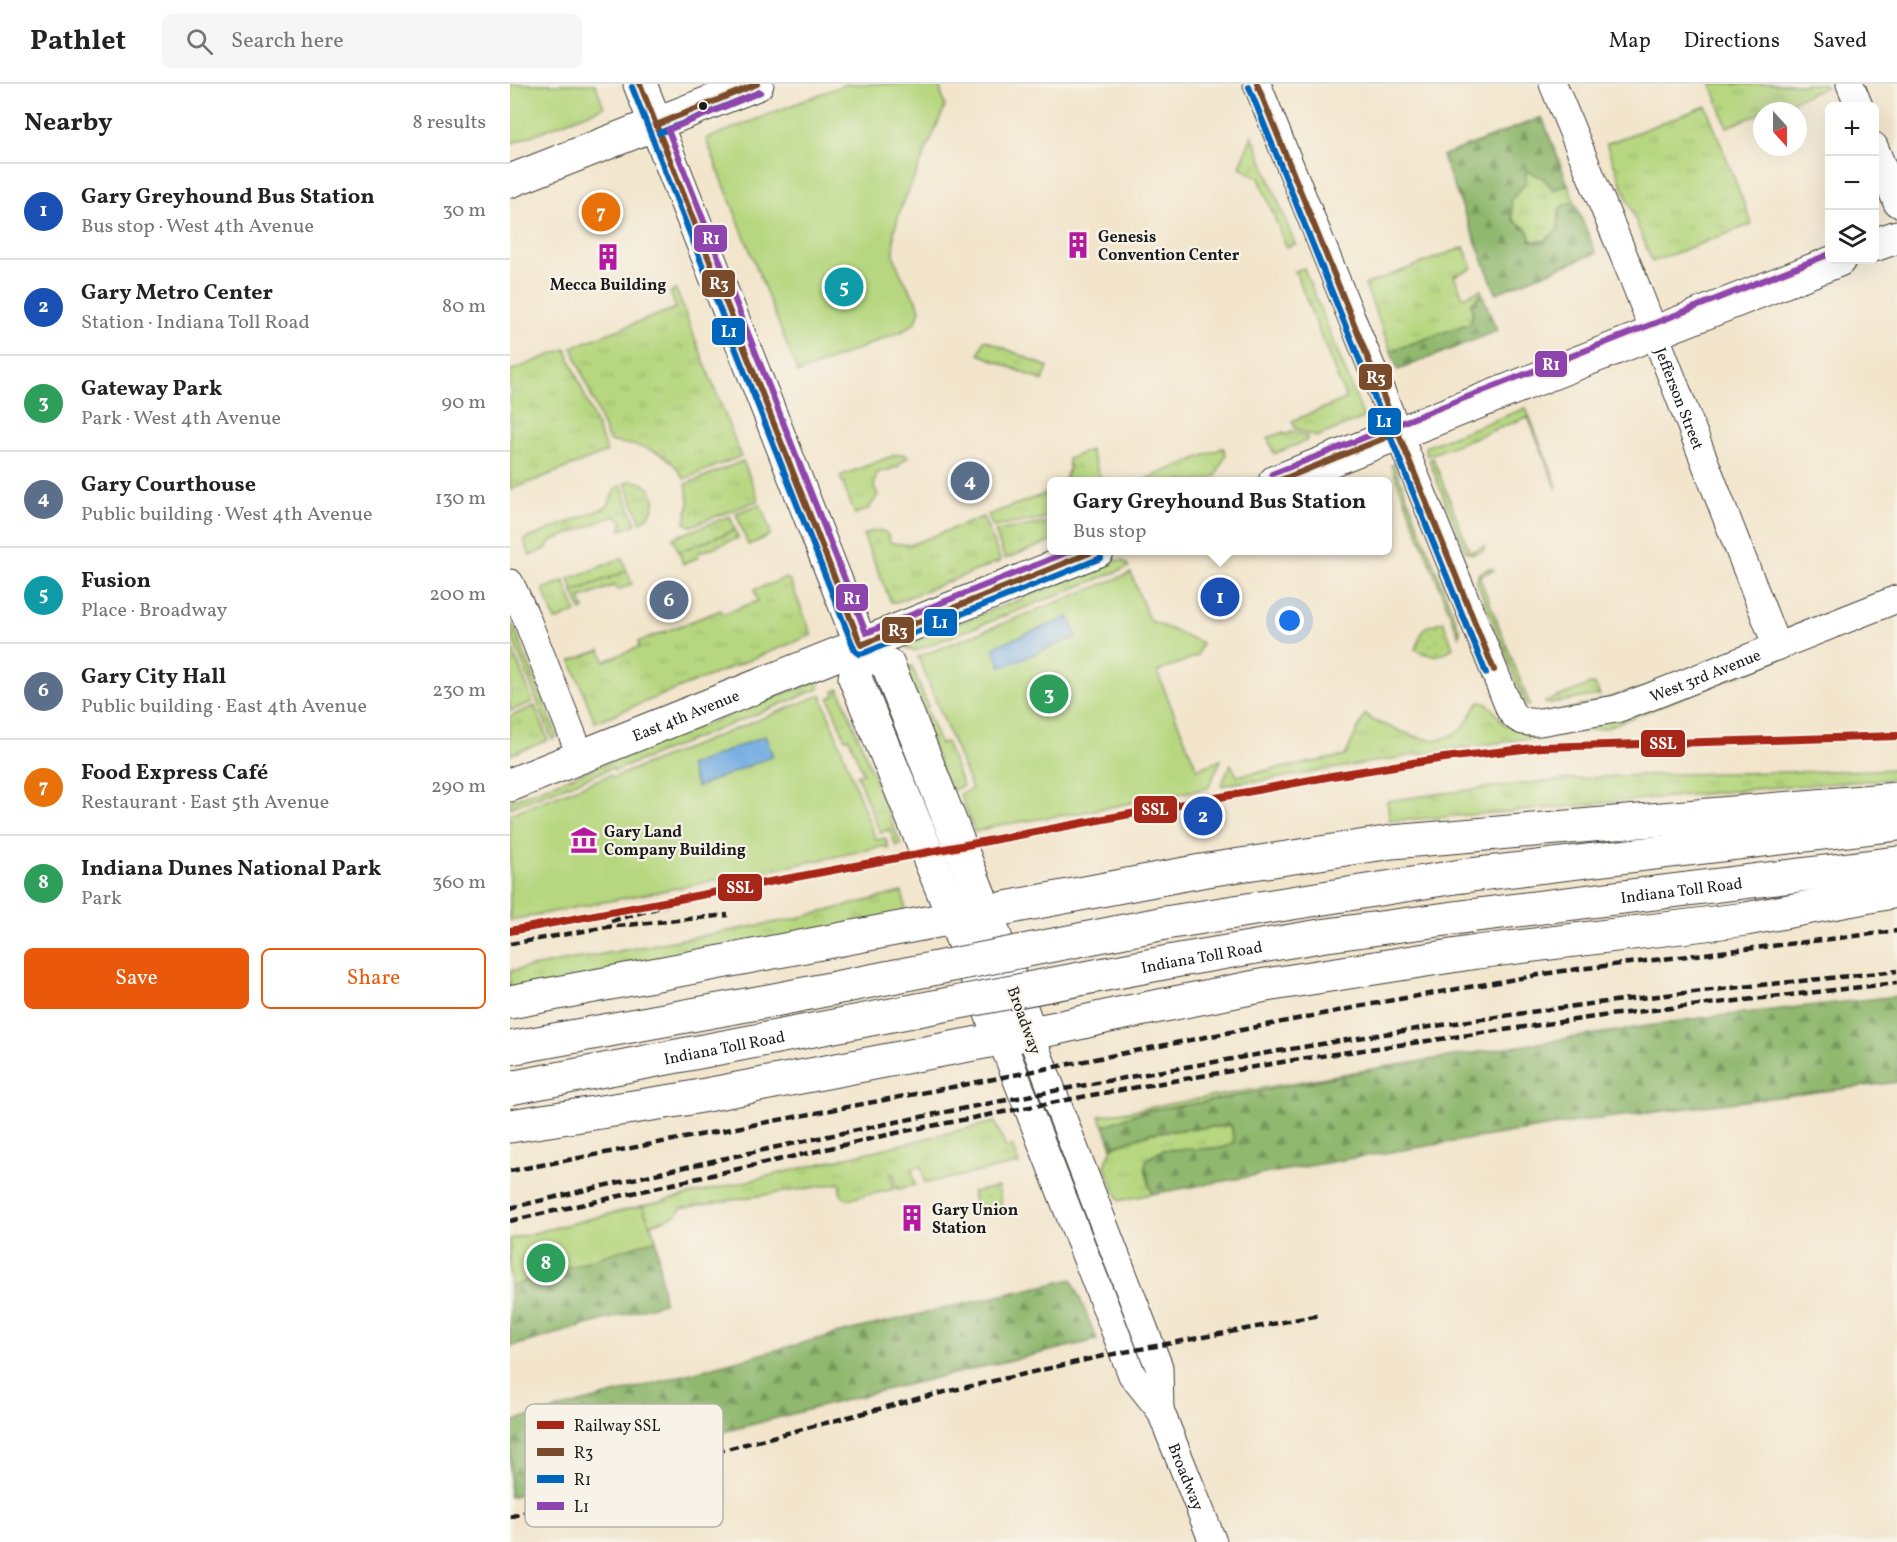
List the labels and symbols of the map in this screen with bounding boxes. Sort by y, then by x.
unlabelled marker [697,100,709,112]
north arrow [1753,102,1807,156]
pin: 7 [582,190,620,234]
line badge: R1 [693,224,728,253]
place label: Genesis Convention Center [1098,227,1240,267]
text: R1 [702,229,720,251]
building icon: Genesis Convention Center [1063,230,1093,260]
building icon: Mecca Building [593,242,623,272]
pin: 5 [824,264,864,310]
line badge: R3 [701,269,736,298]
text: R3 [709,274,729,296]
place label: Mecca Building [550,275,666,297]
line badge: L1 [711,317,746,346]
text: L1 [721,322,737,344]
street label: Jefferson Street [1648,345,1708,454]
line badge: R1 [1534,350,1568,378]
text: R1 [1542,355,1560,377]
line badge: R3 [1358,363,1393,391]
text: R3 [1366,368,1386,390]
line badge: L1 [1367,407,1402,436]
text: L1 [1376,412,1392,434]
pin: 4 [950,458,990,504]
pin: 1 [1200,574,1240,620]
pin: 6 [650,578,688,622]
line badge: R1 [835,583,869,612]
text: R1 [843,589,861,611]
your location [1275,606,1304,635]
line badge: L1 [923,608,958,637]
text: L1 [932,613,948,635]
line badge: R3 [881,616,915,644]
text: R3 [888,621,908,643]
street label: West 3rd Avenue [1647,645,1764,709]
pin: 3 [1030,672,1068,716]
street label: East 4th Avenue [629,685,743,748]
line badge: SSL [1640,729,1686,758]
text: SSL [1649,734,1677,756]
pin: 2 [1184,794,1222,838]
line badge: SSL [1133,795,1178,824]
text: SSL [1141,800,1169,822]
place label: Gary Land Company Building [604,822,746,862]
museum icon: Gary Land Company Building [569,825,599,855]
line badge: SSL [717,873,763,902]
street label: Indiana Toll Road [1619,873,1744,910]
text: SSL [726,878,754,900]
street label: Indiana Toll Road [1139,937,1264,980]
street label: Broadway [1001,984,1046,1058]
street label: Indiana Toll Road [662,1027,787,1071]
place label: Gary Union Station [932,1200,1019,1240]
building icon: Gary Union Station [897,1203,927,1233]
pin: 8 [526,1240,566,1286]
legend [525,1404,723,1527]
text: Railway SSL [574,1416,660,1438]
street label: Broadway [1161,1440,1208,1514]
text: R3 [574,1443,593,1465]
text: R1 [574,1470,591,1492]
text: L1 [574,1497,589,1519]

